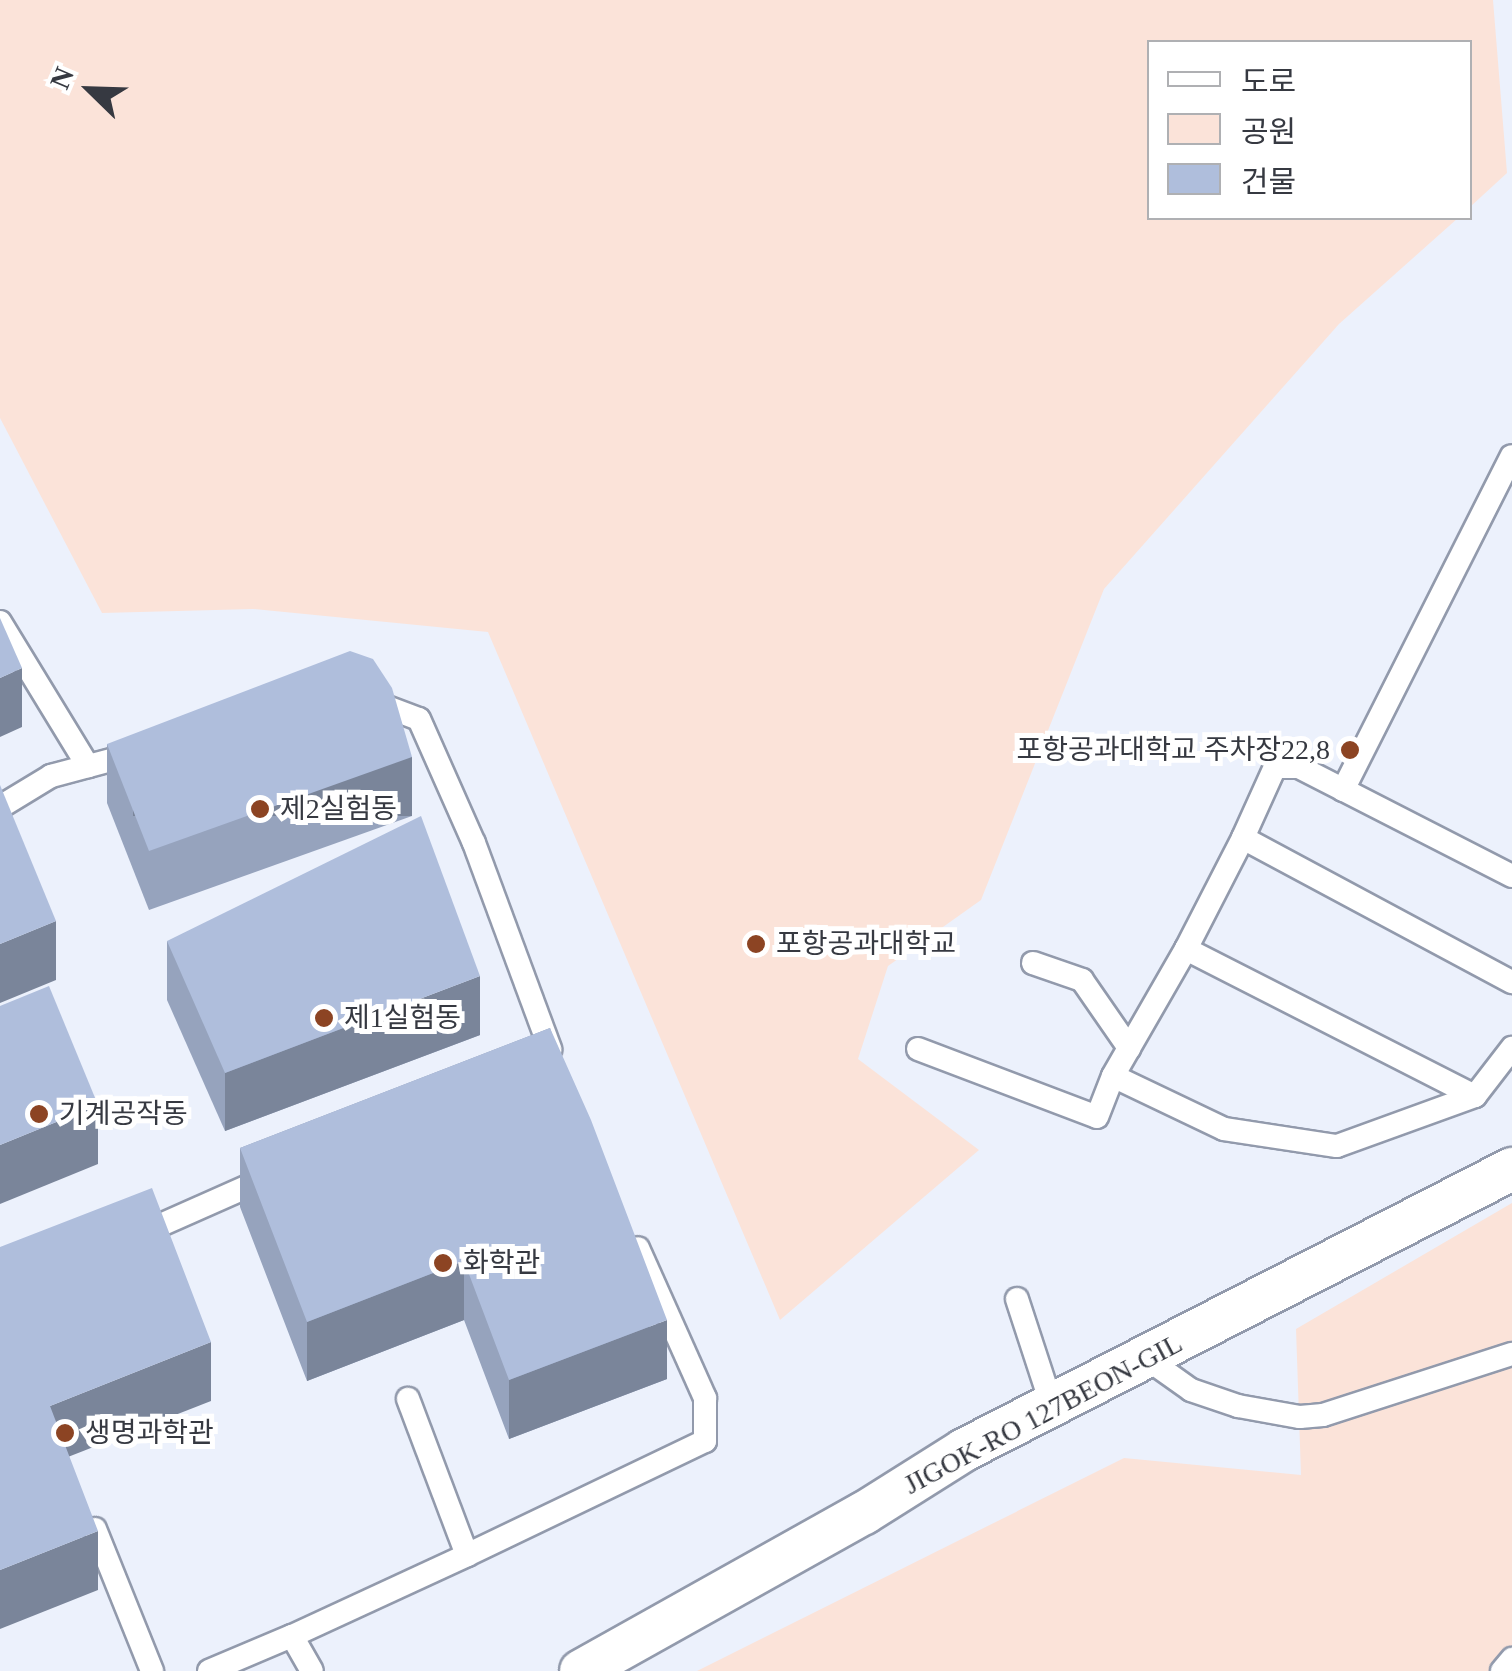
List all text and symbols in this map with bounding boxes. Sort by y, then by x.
north arrow [40,40,140,140]
legend [1147,40,1472,220]
text: N [44,63,80,93]
text: 도로 [1241,65,1296,98]
text: 공원 [1241,115,1296,148]
text: 건물 [1241,165,1296,198]
place label: 포항공과대학교 주차장22,8 [1016,733,1330,767]
marker: 포항공과대학교 주차장22,8 [1339,739,1361,761]
place label: 제2실험동 [280,792,397,826]
marker: 제2실험동 [249,798,271,820]
place label: 포항공과대학교 [776,927,956,961]
marker: 포항공과대학교 [745,933,767,955]
place label: 제1실험동 [344,1001,461,1035]
marker: 제1실험동 [313,1007,335,1029]
place label: 기계공작동 [59,1097,188,1131]
marker: 기계공작동 [28,1103,50,1125]
place label: 화학관 [463,1246,540,1280]
marker: 화학관 [432,1252,454,1274]
street label: JIGOK-RO 127BEON-GIL [898,1326,1188,1502]
place label: 생명과학관 [85,1416,214,1450]
marker: 생명과학관 [54,1422,76,1444]

